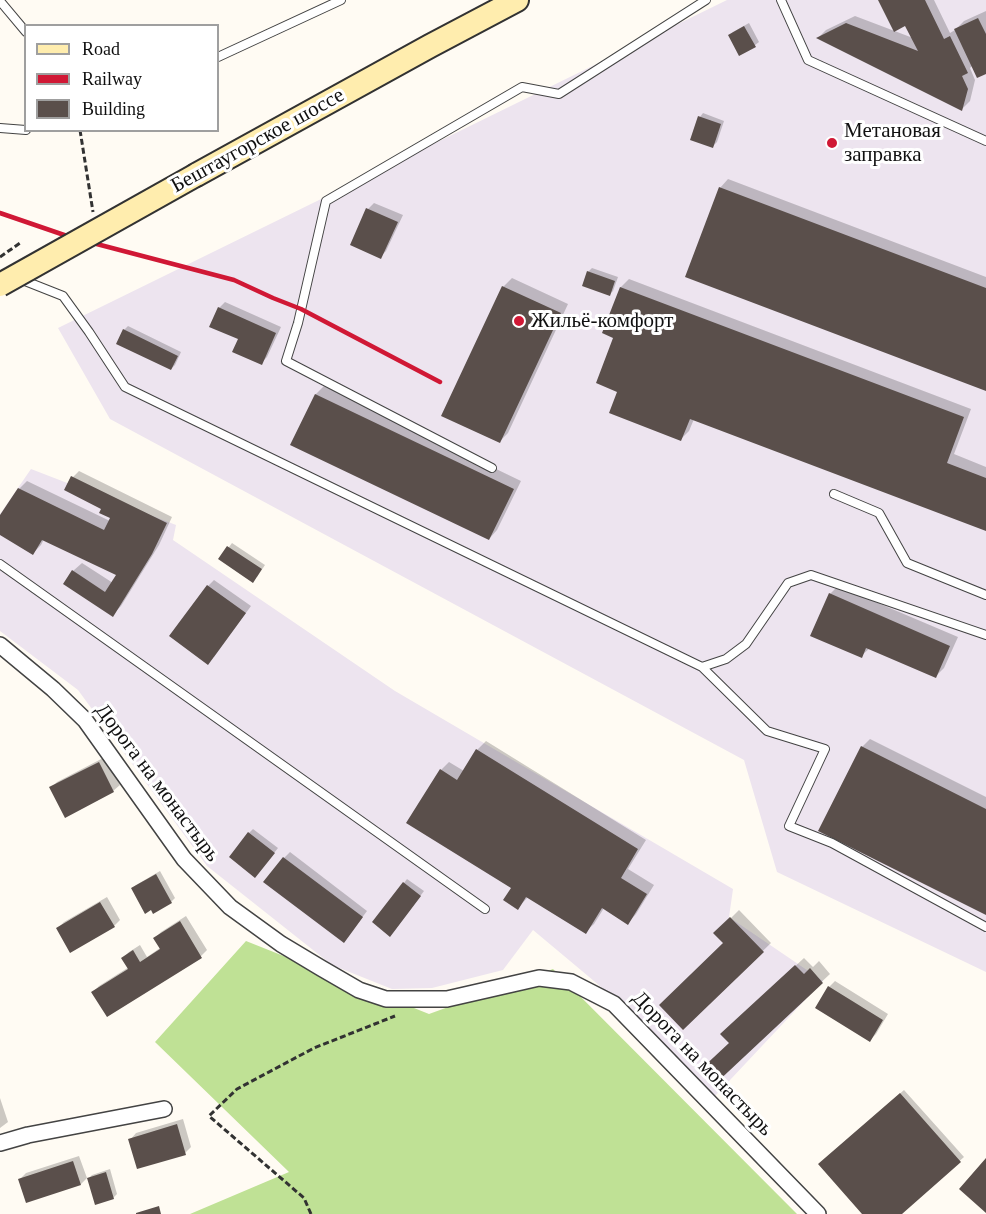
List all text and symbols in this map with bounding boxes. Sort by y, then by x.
legend [24,24,219,132]
text: Road [82,39,120,59]
text: Railway [82,69,142,89]
street label: Бештаугорское шоссе [167,83,349,199]
text: Building [82,99,145,119]
place label: Метановая заправка [844,118,941,168]
marker: Метановая заправка [825,136,839,150]
place label: Жильё-комфорт [531,308,673,334]
marker: Жильё-комфорт [512,314,526,328]
street label: Дорога на монастырь [89,699,225,867]
street label: Дорога на монастырь [626,986,778,1142]

